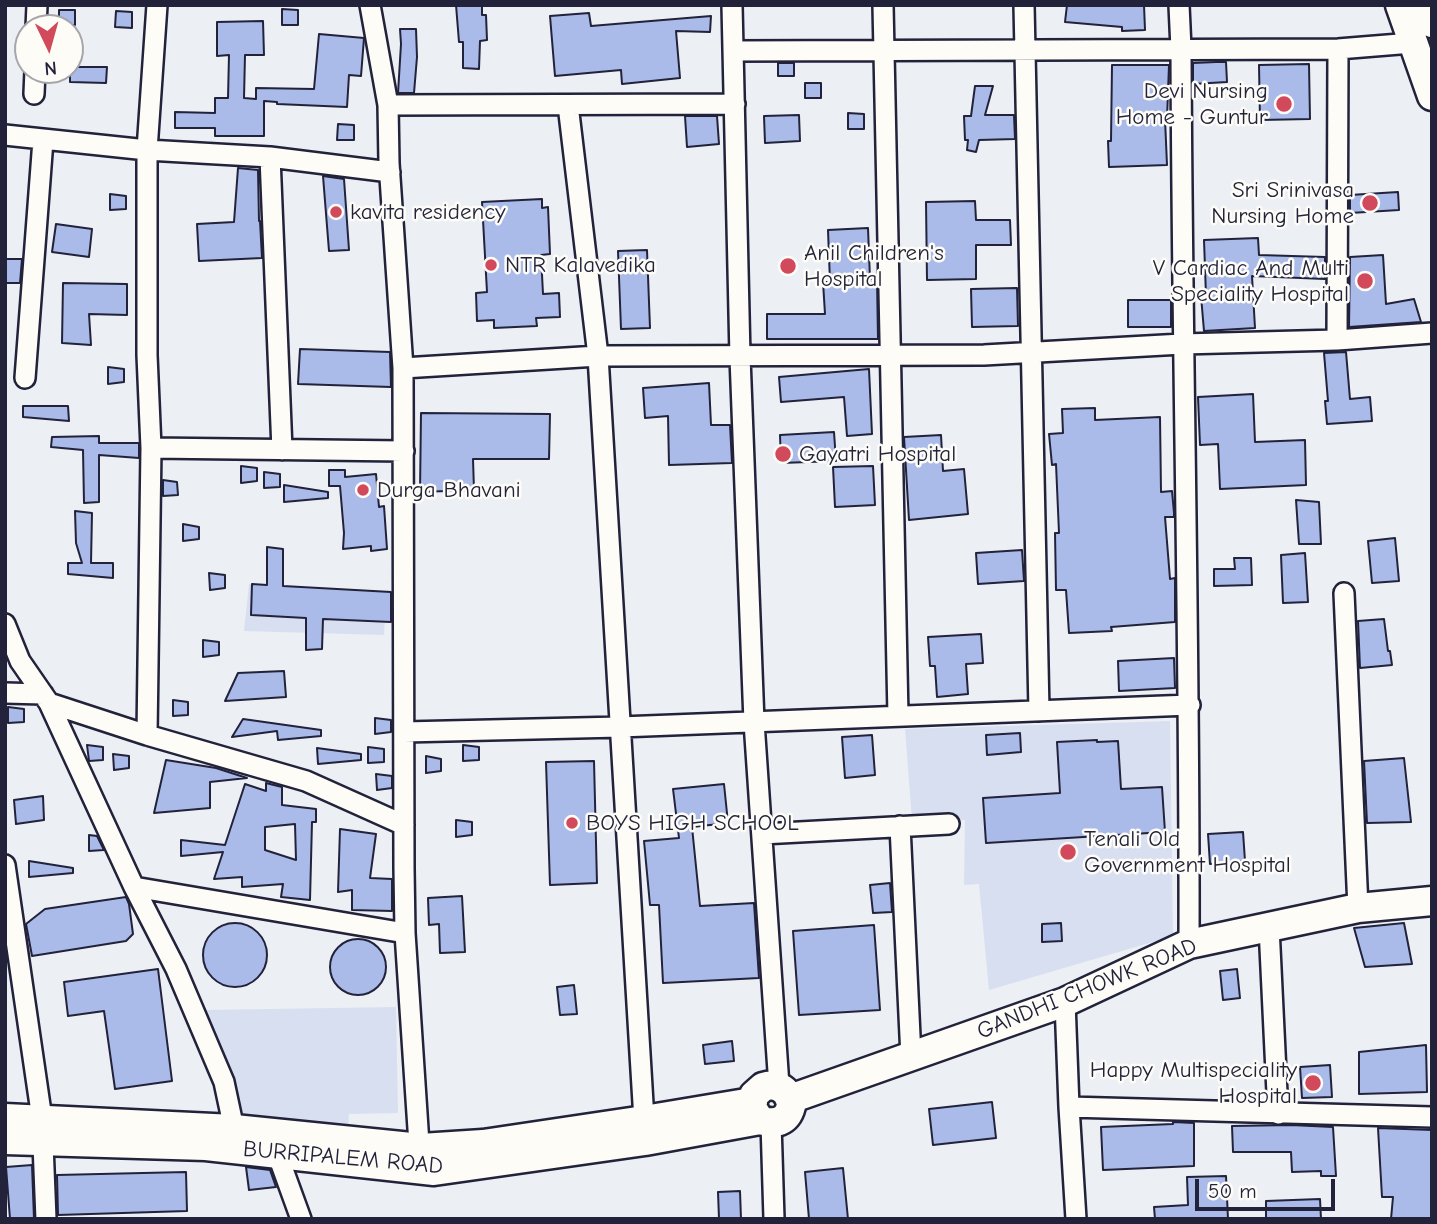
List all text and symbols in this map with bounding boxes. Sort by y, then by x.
north arrow [14,14,84,84]
text: N [44,56,58,79]
place label: Devi Nursing Home - Guntur [1116,77,1268,131]
marker: Devi Nursing Home - Guntur [1274,94,1294,114]
place label: Sri Srinivasa Nursing Home [1211,176,1354,230]
marker: Sri Srinivasa Nursing Home [1360,193,1380,213]
place label: kavita residency [350,198,506,226]
marker: kavita residency [328,204,344,220]
place label: Anil Children's Hospital [804,239,944,293]
place label: NTR Kalavedika [505,251,656,279]
place label: V Cardiac And Multi Speciality Hospital [1153,254,1349,308]
marker: Anil Children's Hospital [778,256,798,276]
marker: NTR Kalavedika [483,257,499,273]
marker: V Cardiac And Multi Speciality Hospital [1355,271,1375,291]
place label: Gayatri Hospital [799,440,956,468]
marker: Gayatri Hospital [773,444,793,464]
place label: Durga Bhavani [377,476,521,504]
marker: Durga Bhavani [355,482,371,498]
place label: BOYS HIGH SCHOOL [586,809,799,837]
marker: BOYS HIGH SCHOOL [564,815,580,831]
place label: Tenali Old Government Hospital [1084,825,1291,879]
marker: Tenali Old Government Hospital [1058,842,1078,862]
street label: GANDHI CHOWK ROAD [973,932,1201,1046]
place label: Happy Multispeciality Hospital [1090,1056,1297,1110]
marker: Happy Multispeciality Hospital [1303,1073,1323,1093]
street label: BURRIPALEM ROAD [242,1136,444,1180]
scale bar [1199,1164,1339,1208]
text: 50 m [1208,1179,1257,1203]

